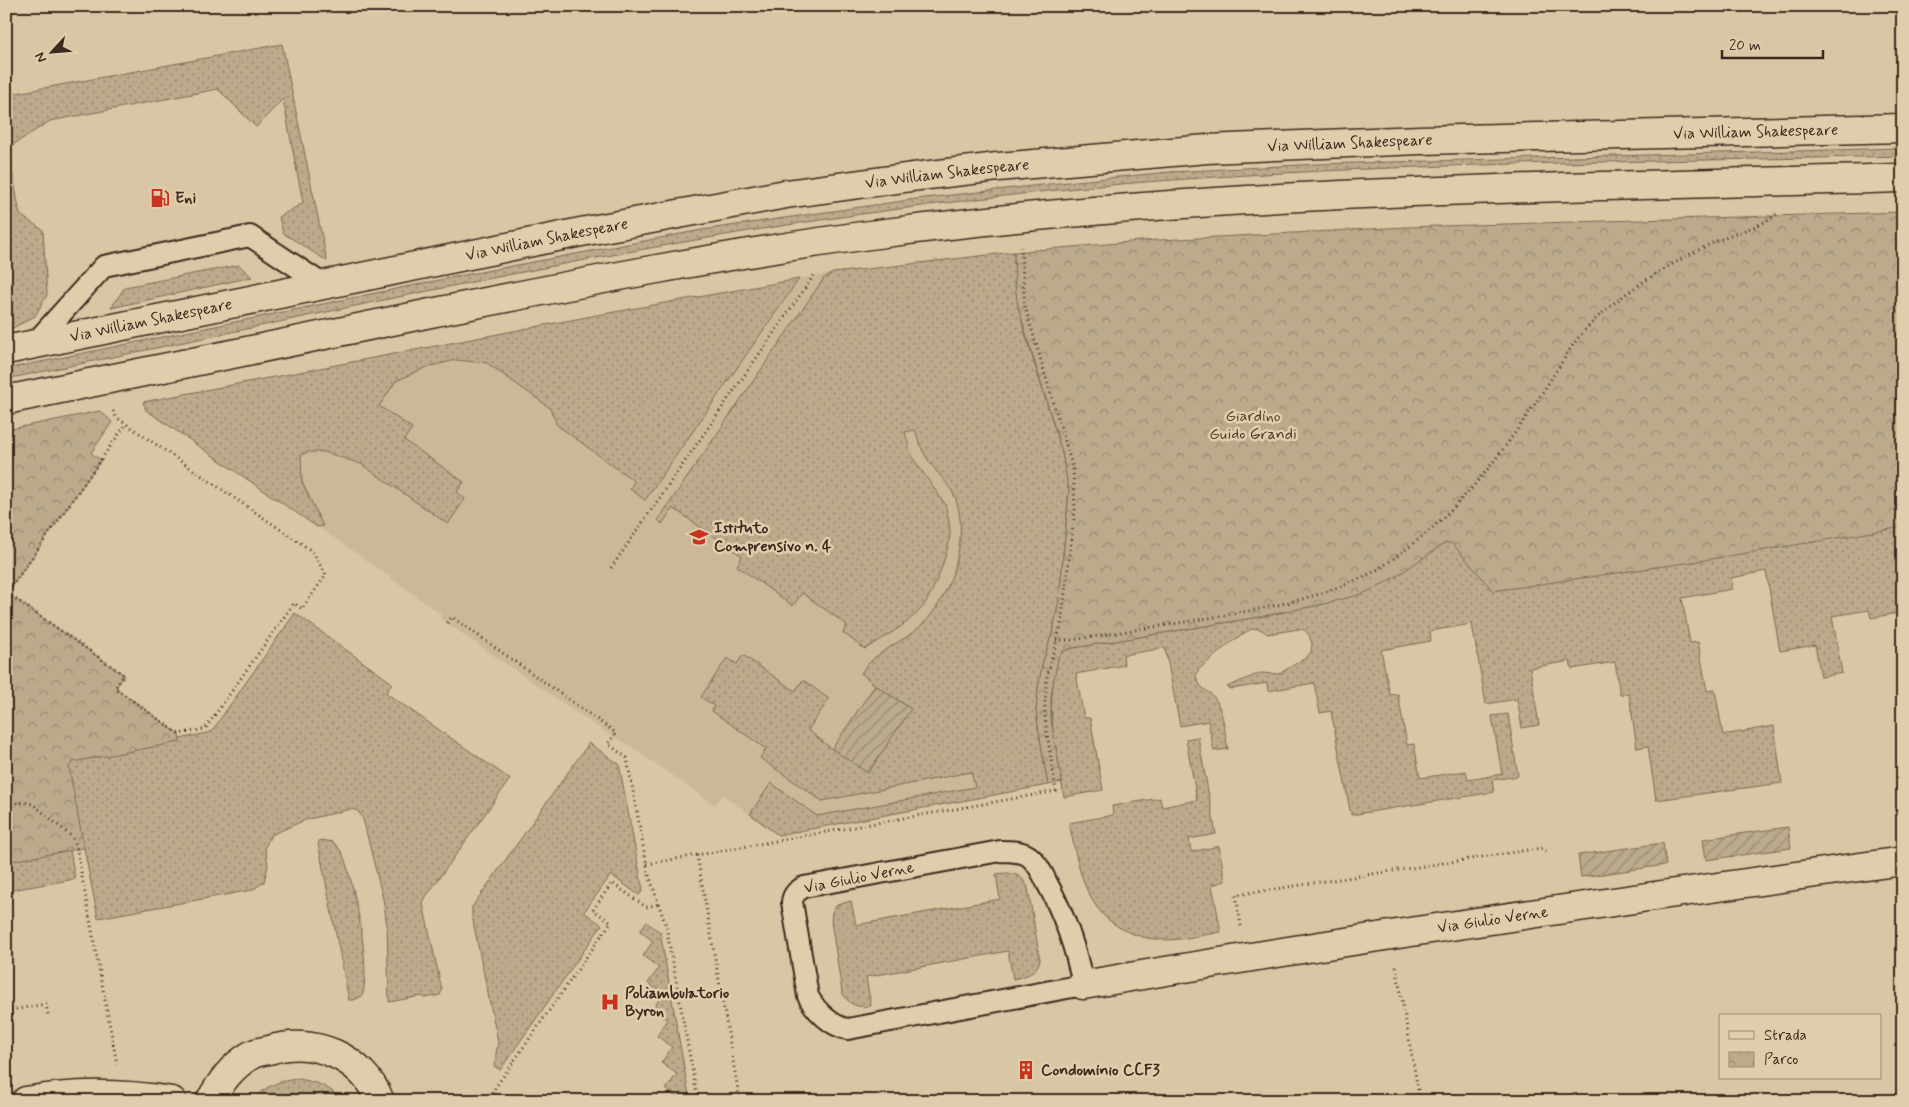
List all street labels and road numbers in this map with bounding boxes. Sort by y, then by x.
street label: Via William Shakespeare [1673,119,1839,144]
street label: Via William Shakespeare [1267,129,1433,157]
street label: Via William Shakespeare [864,154,1030,194]
street label: Via William Shakespeare [464,213,630,266]
street label: Via William Shakespeare [68,293,234,347]
street label: Via Giulio Verne [802,857,916,899]
street label: Via Giulio Verne [1436,901,1550,938]

